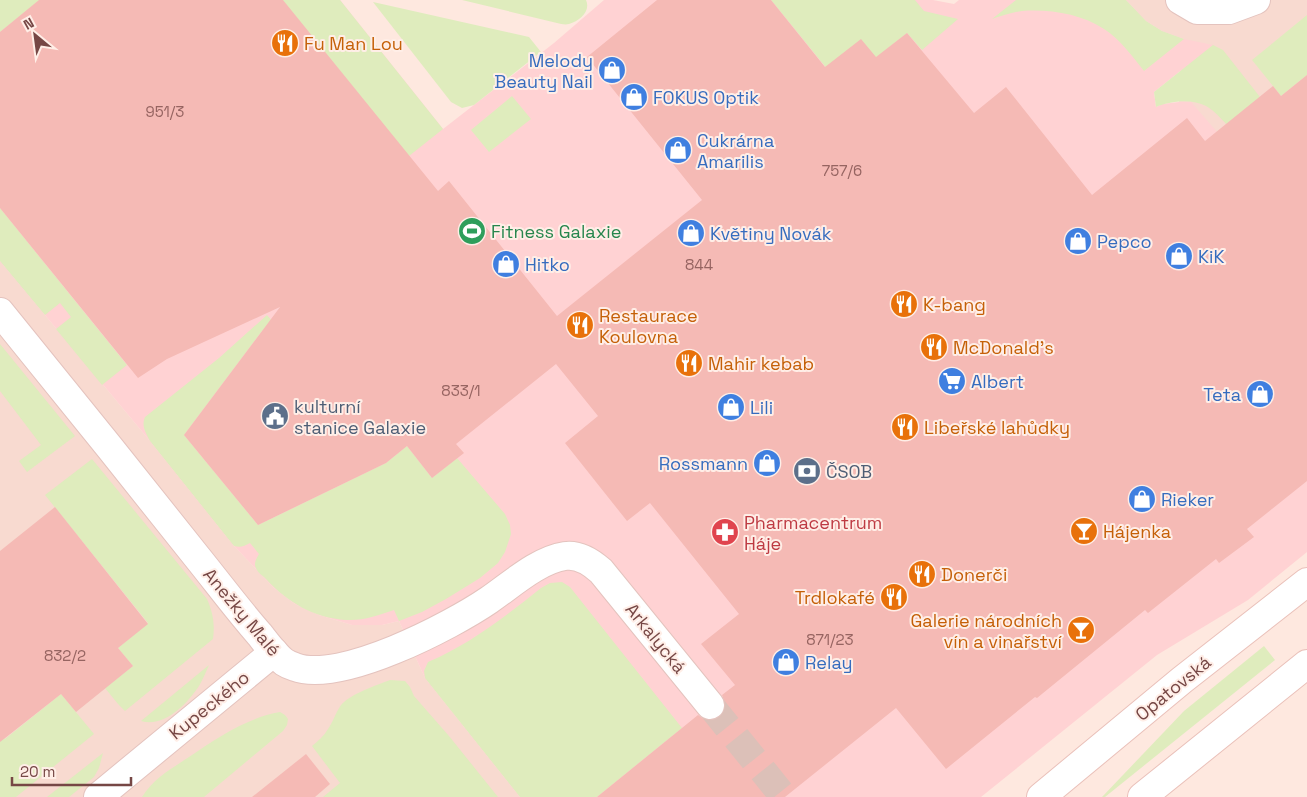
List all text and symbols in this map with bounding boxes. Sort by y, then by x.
north arrow [10,10,60,60]
text: N [20,13,37,34]
restaurant icon: Fu Man Lou [270,28,300,58]
place label: Fu Man Lou [304,32,403,55]
place label: Melody Beauty Nail [494,49,593,93]
shop icon: Melody Beauty Nail [597,55,627,85]
shop icon: FOKUS Optik [619,82,649,112]
place label: FOKUS Optik [653,86,759,109]
house number: 951/3 [146,102,184,121]
place label: Cukrárna Amarilis [697,129,774,173]
shop icon: Cukrárna Amarilis [663,135,693,165]
house number: 757/6 [822,161,862,180]
sports icon: Fitness Galaxie [457,216,487,246]
shop icon: Květiny Novák [676,218,706,248]
place label: Fitness Galaxie [491,220,621,243]
place label: Květiny Novák [710,222,832,245]
shop icon: Pepco [1063,226,1093,256]
place label: Pepco [1097,230,1152,253]
shop icon: KiK [1164,241,1194,271]
place label: KiK [1198,245,1224,268]
shop icon: Hitko [491,249,521,279]
place label: Hitko [525,253,570,276]
house number: 844 [685,255,713,274]
restaurant icon: K-bang [889,289,919,319]
place label: K-bang [923,293,986,316]
place label: Restaurace Koulovna [599,304,698,348]
restaurant icon: Restaurace Koulovna [565,310,595,340]
restaurant icon: McDonald's [919,332,949,362]
place label: McDonald's [953,336,1054,359]
restaurant icon: Mahir kebab [674,348,704,378]
place label: Mahir kebab [708,352,814,375]
supermarket icon: Albert [937,366,967,396]
place label: Albert [971,370,1024,393]
shop icon: Teta [1245,379,1275,409]
house number: 833/1 [441,381,481,400]
place label: Teta [1203,383,1241,406]
shop icon: Lili [716,392,746,422]
place label: kulturní stanice Galaxie [294,395,426,439]
place label: Lili [750,396,773,419]
public building icon: kulturní stanice Galaxie [260,401,290,431]
restaurant icon: Libeřské lahůdky [890,412,920,442]
place label: Libeřské lahůdky [924,416,1070,439]
shop icon: Rossmann [752,448,782,478]
place label: Rossmann [659,452,748,475]
bank icon: ČSOB [792,456,822,486]
place label: ČSOB [826,460,872,483]
shop icon: Rieker [1127,484,1157,514]
place label: Rieker [1161,488,1214,511]
place label: Pharmacentrum Háje [744,511,882,555]
bar icon: Hájenka [1069,516,1099,546]
pharmacy icon: Pharmacentrum Háje [710,517,740,547]
place label: Hájenka [1103,520,1171,543]
restaurant icon: Donerči [907,559,937,589]
street label: Anežky Malé [198,563,286,661]
place label: Donerči [941,563,1007,586]
restaurant icon: Trdlokafé [879,582,909,612]
place label: Trdlokafé [795,586,875,609]
street label: Arkalycká [621,598,691,678]
place label: Galerie národních vín a vinařství [910,609,1063,653]
bar icon: Galerie národních vín a vinařství [1066,615,1096,645]
house number: 871/23 [806,630,854,649]
house number: 832/2 [44,646,86,665]
shop icon: Relay [771,647,801,677]
street label: Opatovská [1130,650,1216,726]
place label: Relay [805,651,853,674]
street label: Kupeckého [164,666,254,744]
scale bar [12,754,131,786]
text: 20 m [20,762,55,781]

